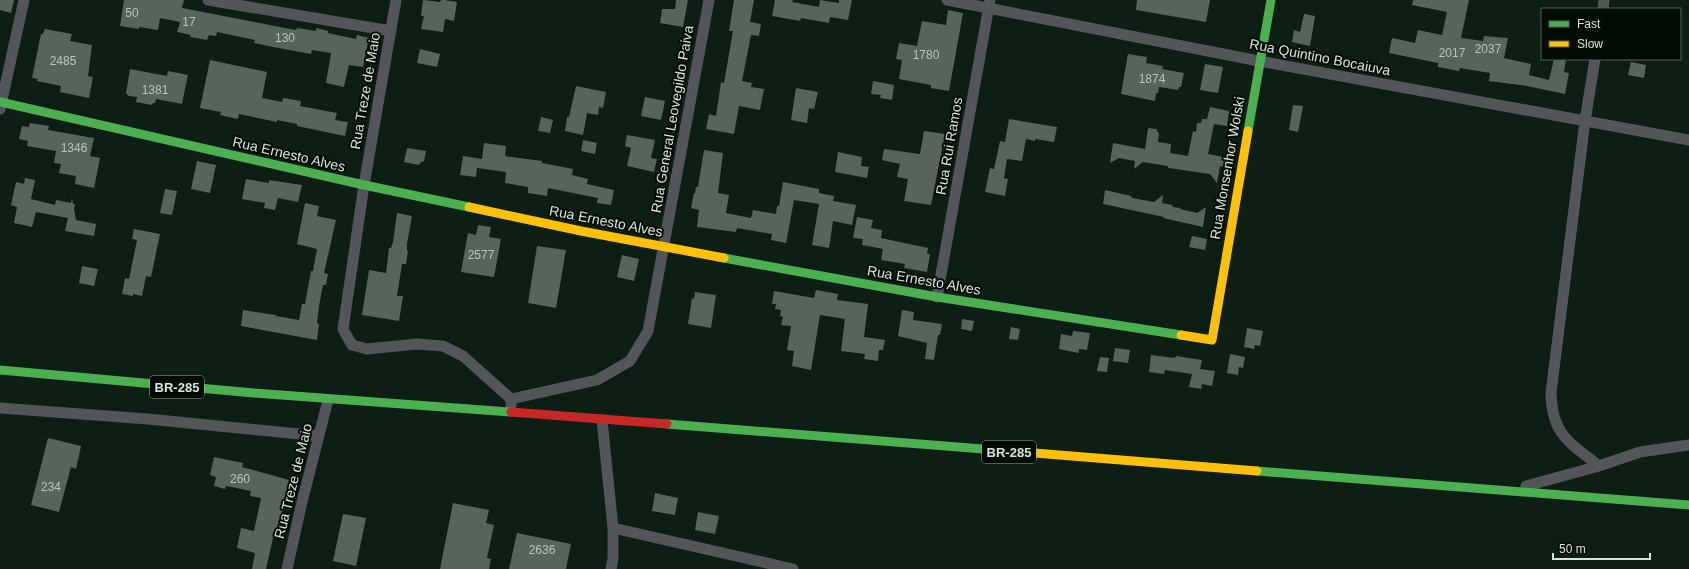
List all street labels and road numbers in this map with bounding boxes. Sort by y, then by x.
street label: Rua General Leovegildo Paiva [648,24,696,214]
street label: Rua Treze de Maio [347,31,383,151]
street label: Rua Quintino Bocaiuva [1248,35,1392,79]
street label: Rua Monsenhor Wolski [1207,95,1247,241]
street label: Rua Rui Ramos [933,96,965,196]
street label: Rua Ernesto Alves [231,133,347,175]
street label: Rua Ernesto Alves [548,202,664,240]
street label: Rua Ernesto Alves [866,262,982,298]
road number: BR-285 [150,376,204,398]
street label: Rua Treze de Maio [271,421,315,540]
road number: BR-285 [982,441,1036,463]

